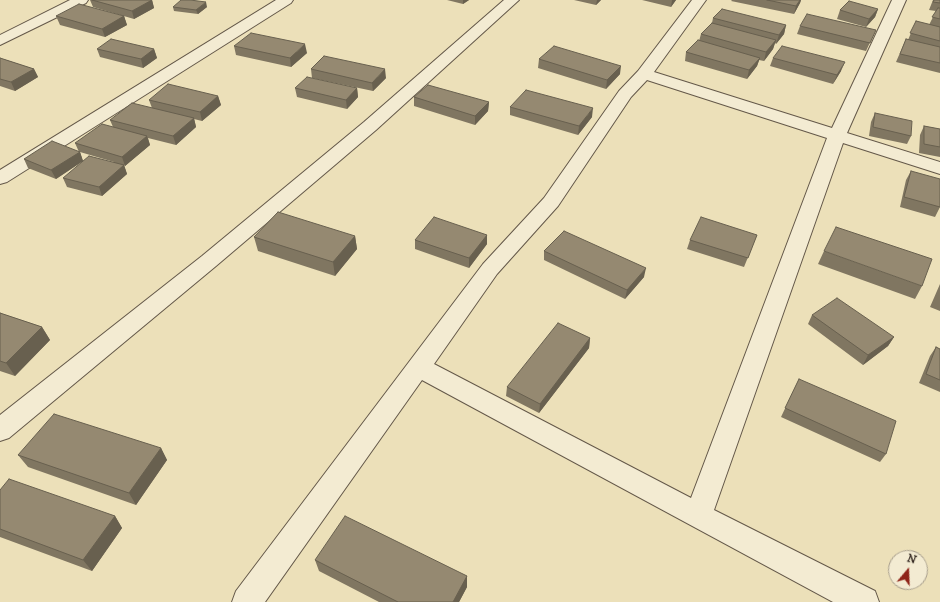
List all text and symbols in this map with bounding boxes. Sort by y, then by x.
north arrow [888,550,928,590]
text: N [905,552,918,568]

